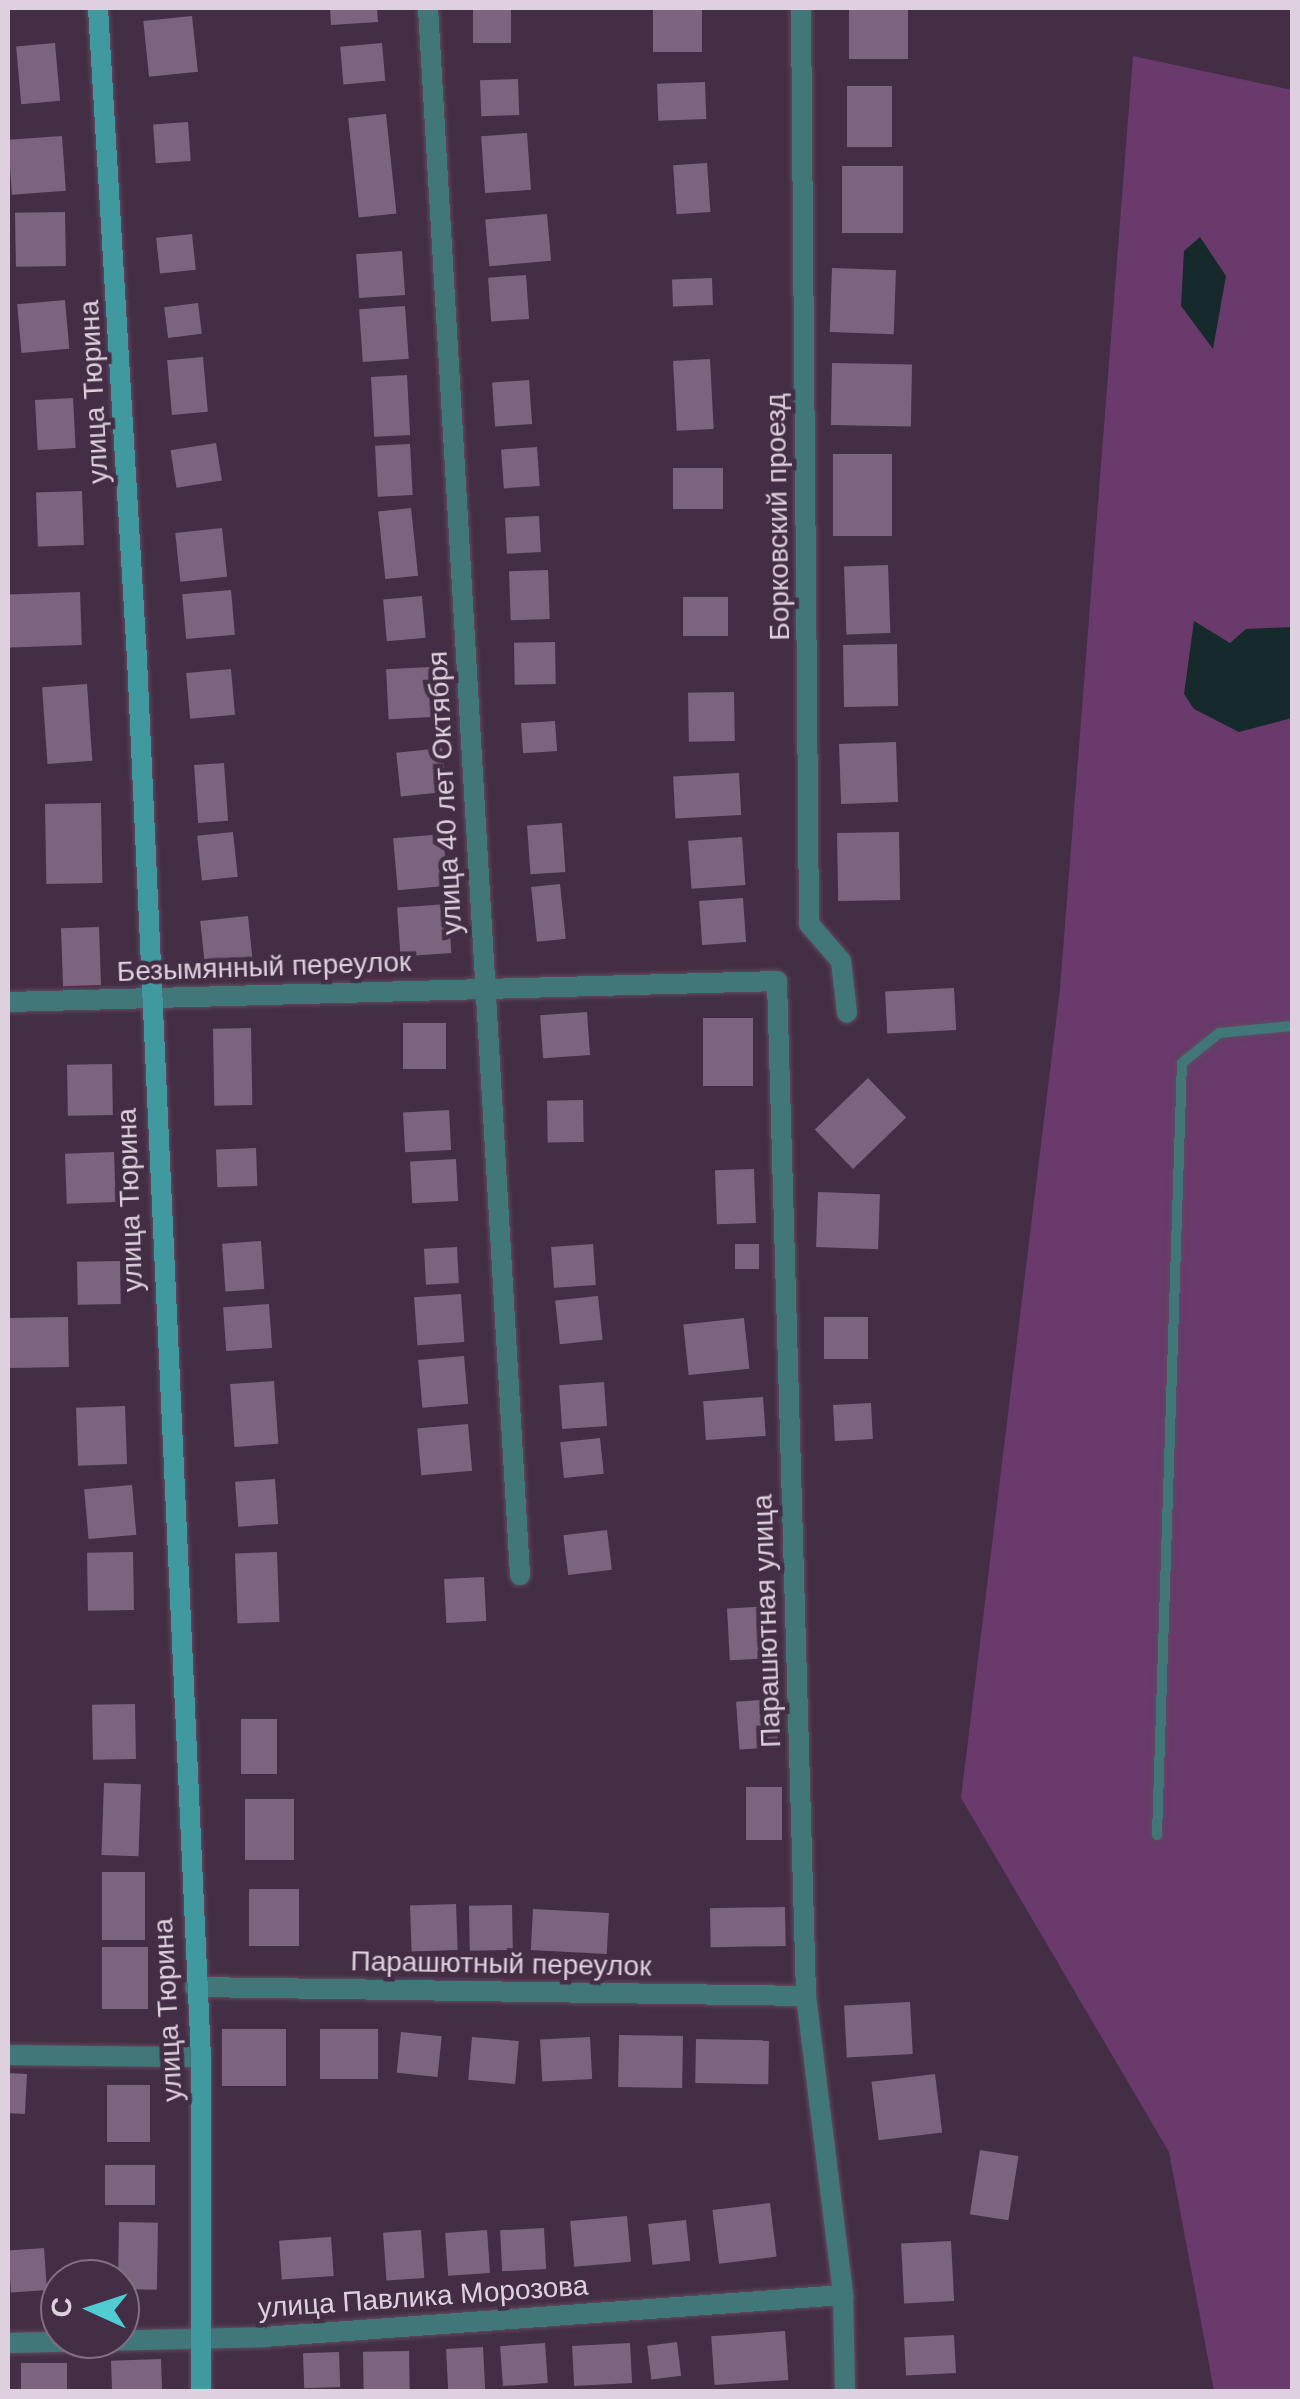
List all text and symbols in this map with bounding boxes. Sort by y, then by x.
street label: улица Тюрина [72,299,116,485]
street label: Борковский проезд [759,393,797,641]
street label: улица 40 лет Октября [421,650,469,936]
street label: Безымянный переулок [116,945,412,989]
street label: улица Тюрина [110,1108,150,1292]
street label: Парашютная улица [746,1494,788,1748]
street label: улица Тюрина [146,1917,190,2103]
street label: Парашютный переулок [350,1945,652,1983]
north arrow [40,2259,140,2359]
street label: улица Павлика Морозова [257,2269,589,2325]
text: С [46,2297,78,2318]

